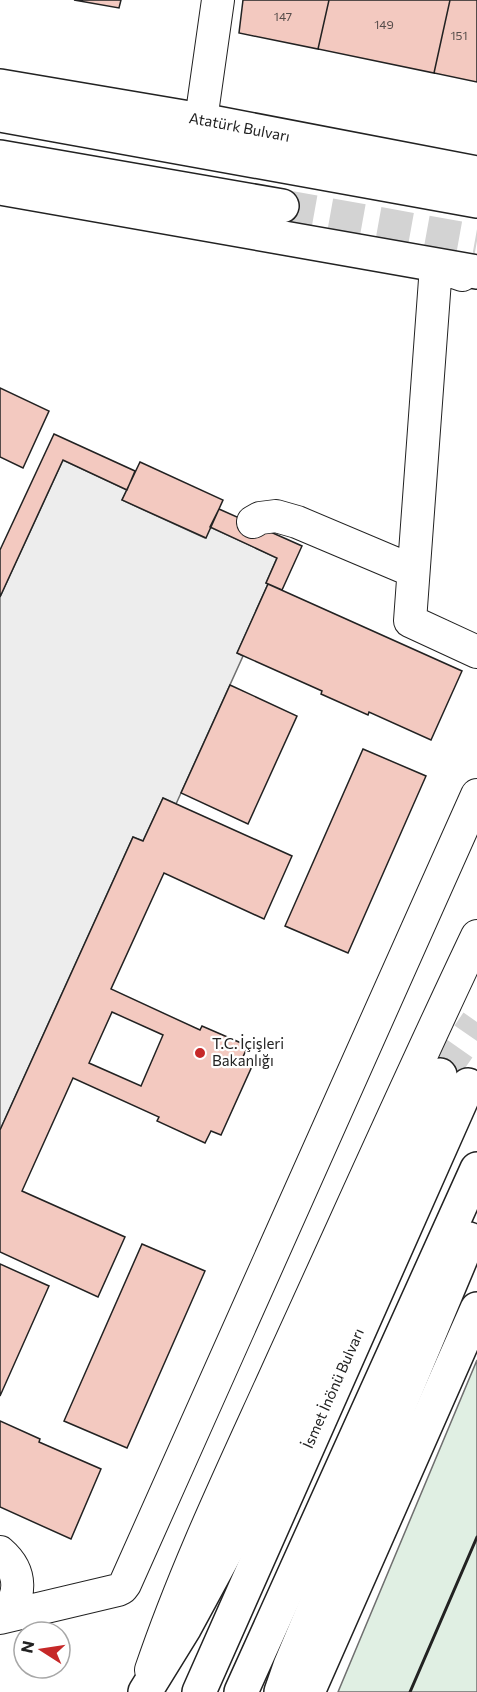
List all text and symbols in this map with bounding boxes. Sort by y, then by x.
house number: 147 [274,9,292,23]
house number: 149 [374,17,394,31]
house number: 151 [450,28,468,42]
street label: Atatürk Bulvarı [188,108,292,145]
place label: T.C. İçişleri Bakanlığı [212,1034,284,1069]
marker: T.C. İçişleri Bakanlığı [193,1046,207,1060]
street label: İsmet İnönü Bulvarı [298,1325,367,1451]
north arrow [12,1620,72,1680]
text: N [16,1639,37,1655]

